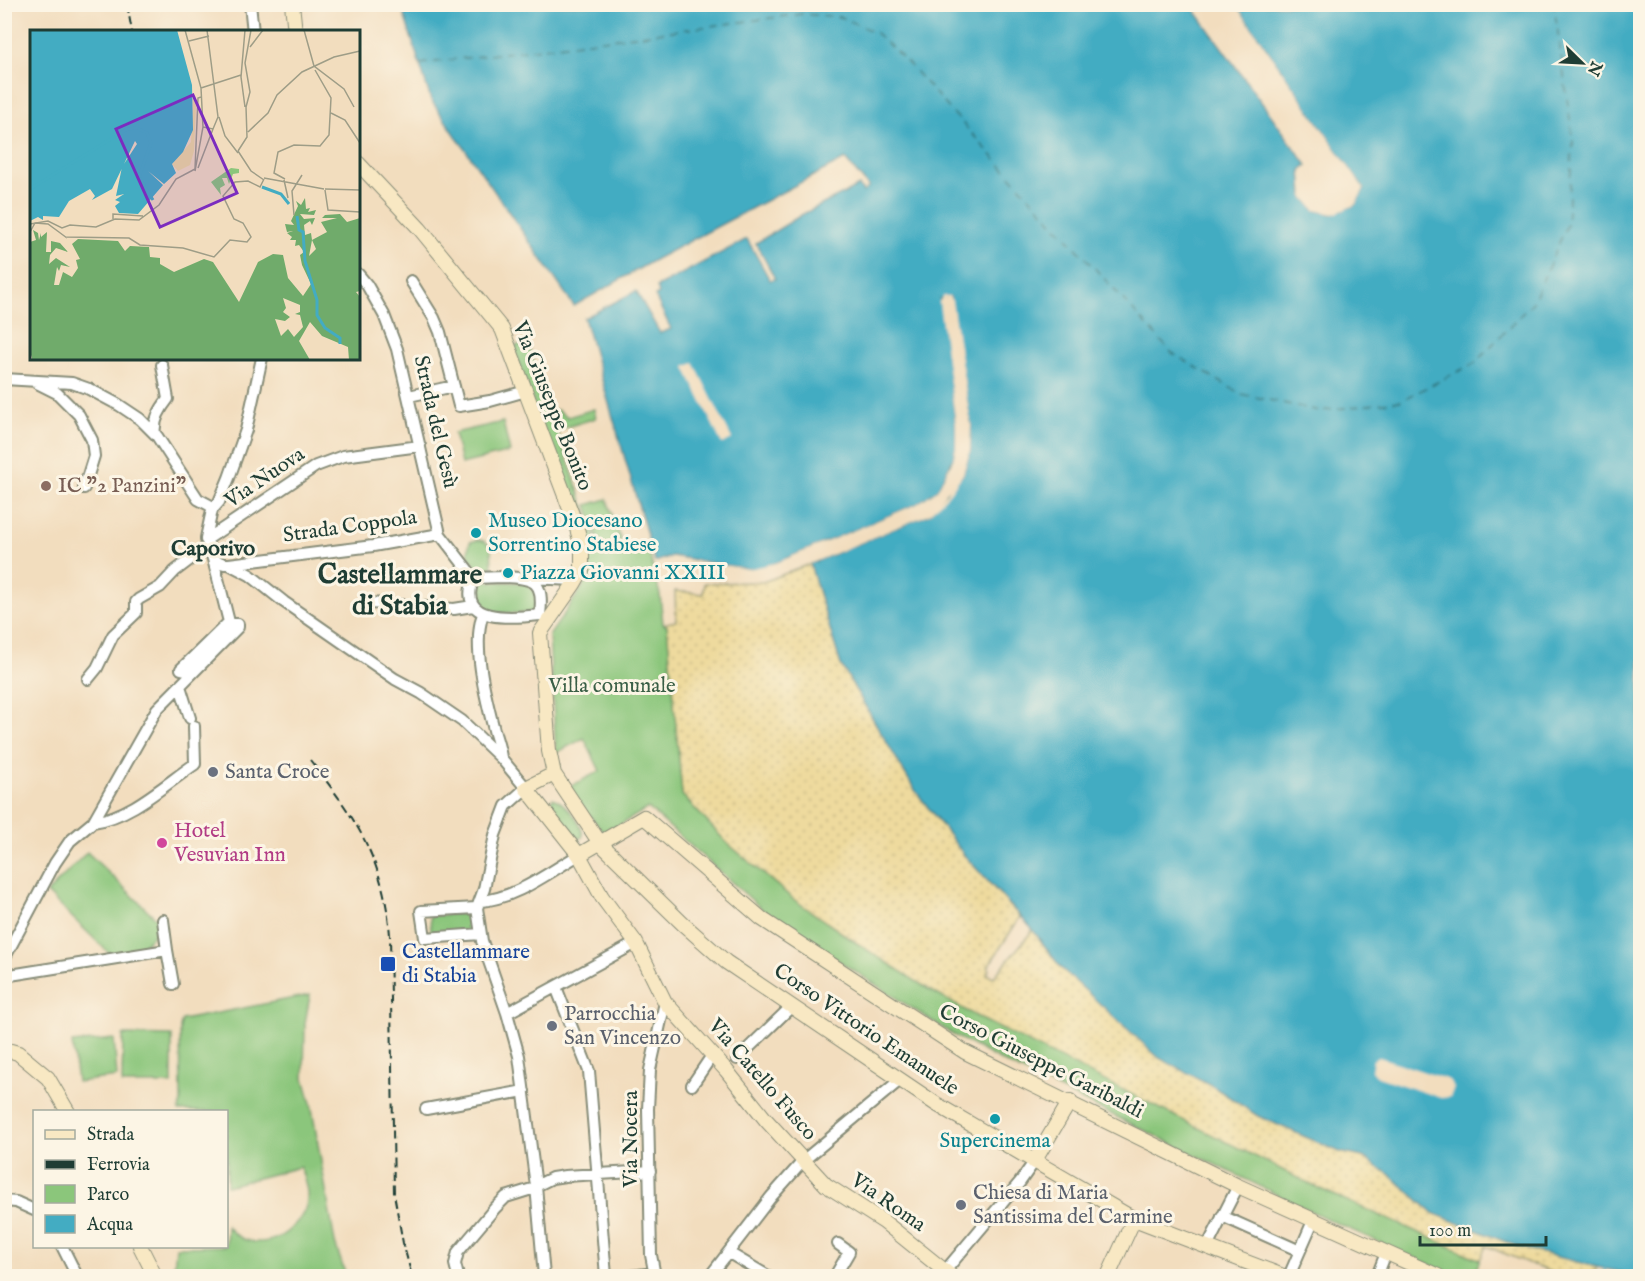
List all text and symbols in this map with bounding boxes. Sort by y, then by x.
inset map [30,30,360,360]
north arrow [1552,33,1612,93]
text: N [1582,57,1606,79]
street label: Via Giuseppe Bonito [505,316,598,495]
street label: Strada del Gesù [407,353,463,491]
street label: Via Nuova [219,441,311,515]
place label: IC "2 Panzini" [58,473,186,500]
marker: IC "2 Panzini" [39,479,53,493]
street label: Strada Coppola [281,504,420,550]
place label: Museo Diocesano Sorrentino Stabiese [488,508,657,559]
marker: Museo Diocesano Sorrentino Stabiese [469,526,483,540]
district label: Caporivo [171,535,255,563]
district label: Castellammare di Stabia [318,559,483,624]
place label: Piazza Giovanni XXIII [520,560,725,587]
marker: Piazza Giovanni XXIII [501,566,515,580]
park label: Villa comunale [547,673,676,700]
place label: Santa Croce [225,759,330,786]
marker: Santa Croce [206,765,220,779]
place label: Hotel Vesuvian Inn [173,818,286,869]
marker: Hotel Vesuvian Inn [155,836,169,850]
place label: Castellammare di Stabia [402,939,530,990]
marker: Castellammare di Stabia [379,955,397,973]
street label: Corso Vittorio Emanuele [768,958,964,1102]
street label: Corso Giuseppe Garibaldi [934,999,1148,1125]
place label: Parrocchia San Vincenzo [564,1001,681,1052]
street label: Via Catello Fusco [701,1013,822,1147]
marker: Parrocchia San Vincenzo [545,1019,559,1033]
street label: Via Nocera [618,1089,645,1189]
legend [33,1110,228,1248]
marker: Supercinema [988,1112,1002,1126]
text: Strada [87,1124,134,1147]
place label: Supercinema [939,1128,1051,1155]
text: Ferrovia [87,1154,150,1177]
street label: Via Roma [844,1167,932,1239]
place label: Chiesa di Maria Santissima del Carmine [973,1180,1173,1231]
text: Parco [87,1184,129,1207]
marker: Chiesa di Maria Santissima del Carmine [954,1198,968,1212]
scale bar [1420,1209,1546,1247]
text: Acqua [86,1214,133,1237]
text: 100 m [1429,1220,1471,1243]

